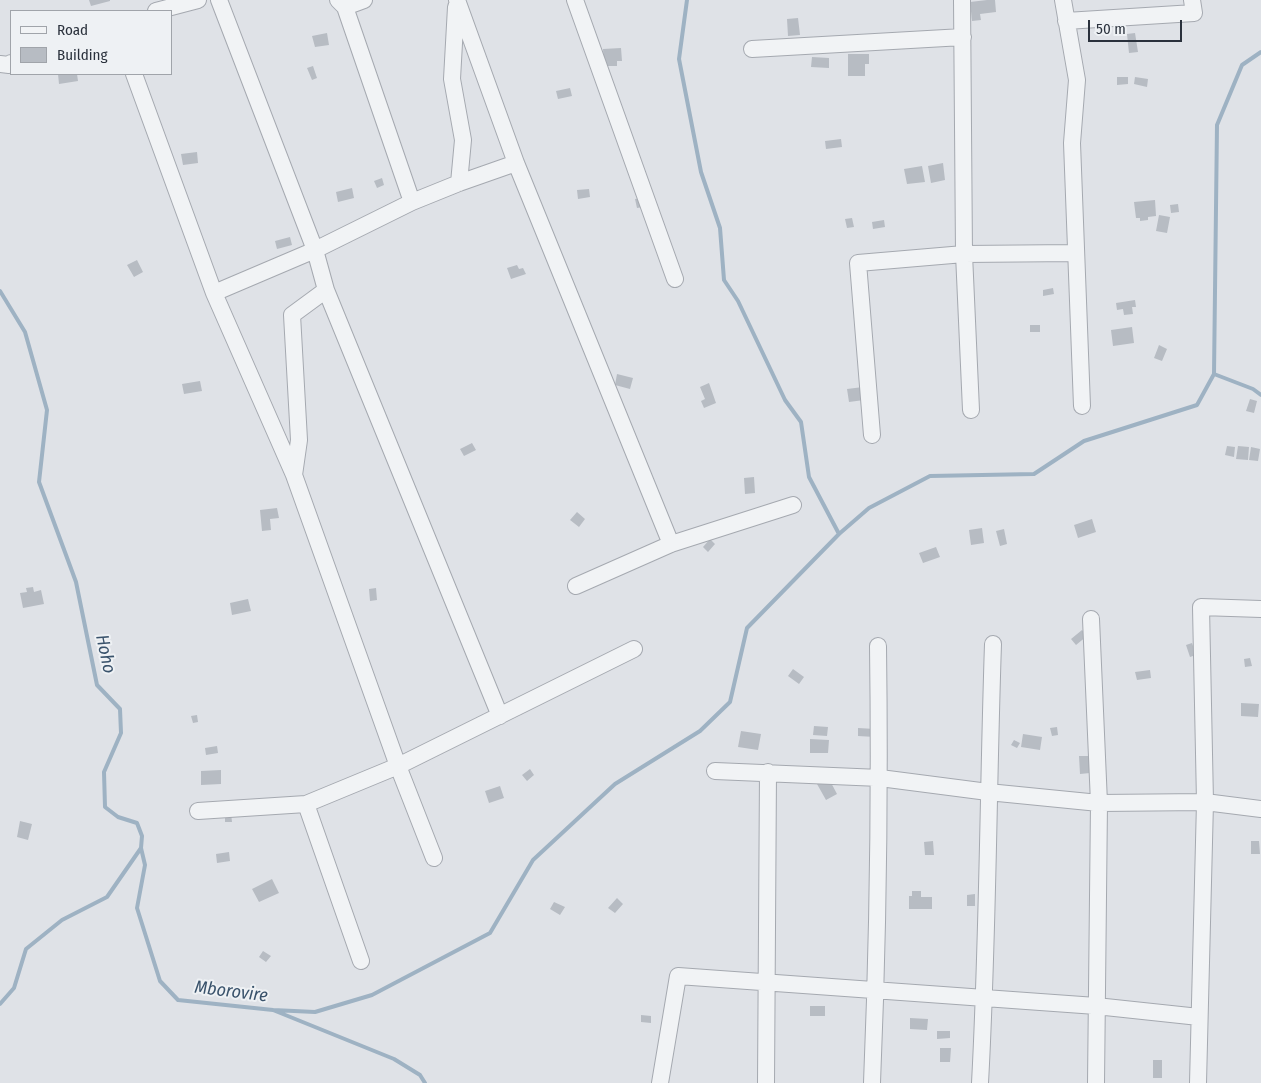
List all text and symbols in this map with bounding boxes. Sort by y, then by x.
legend [10,10,172,75]
scale bar [1091,10,1185,42]
text: 50 m [1096,20,1126,38]
text: Road [57,21,88,39]
text: Building [57,46,108,64]
water label: Hoho [90,633,120,675]
water label: Mborovire [193,977,269,1007]

